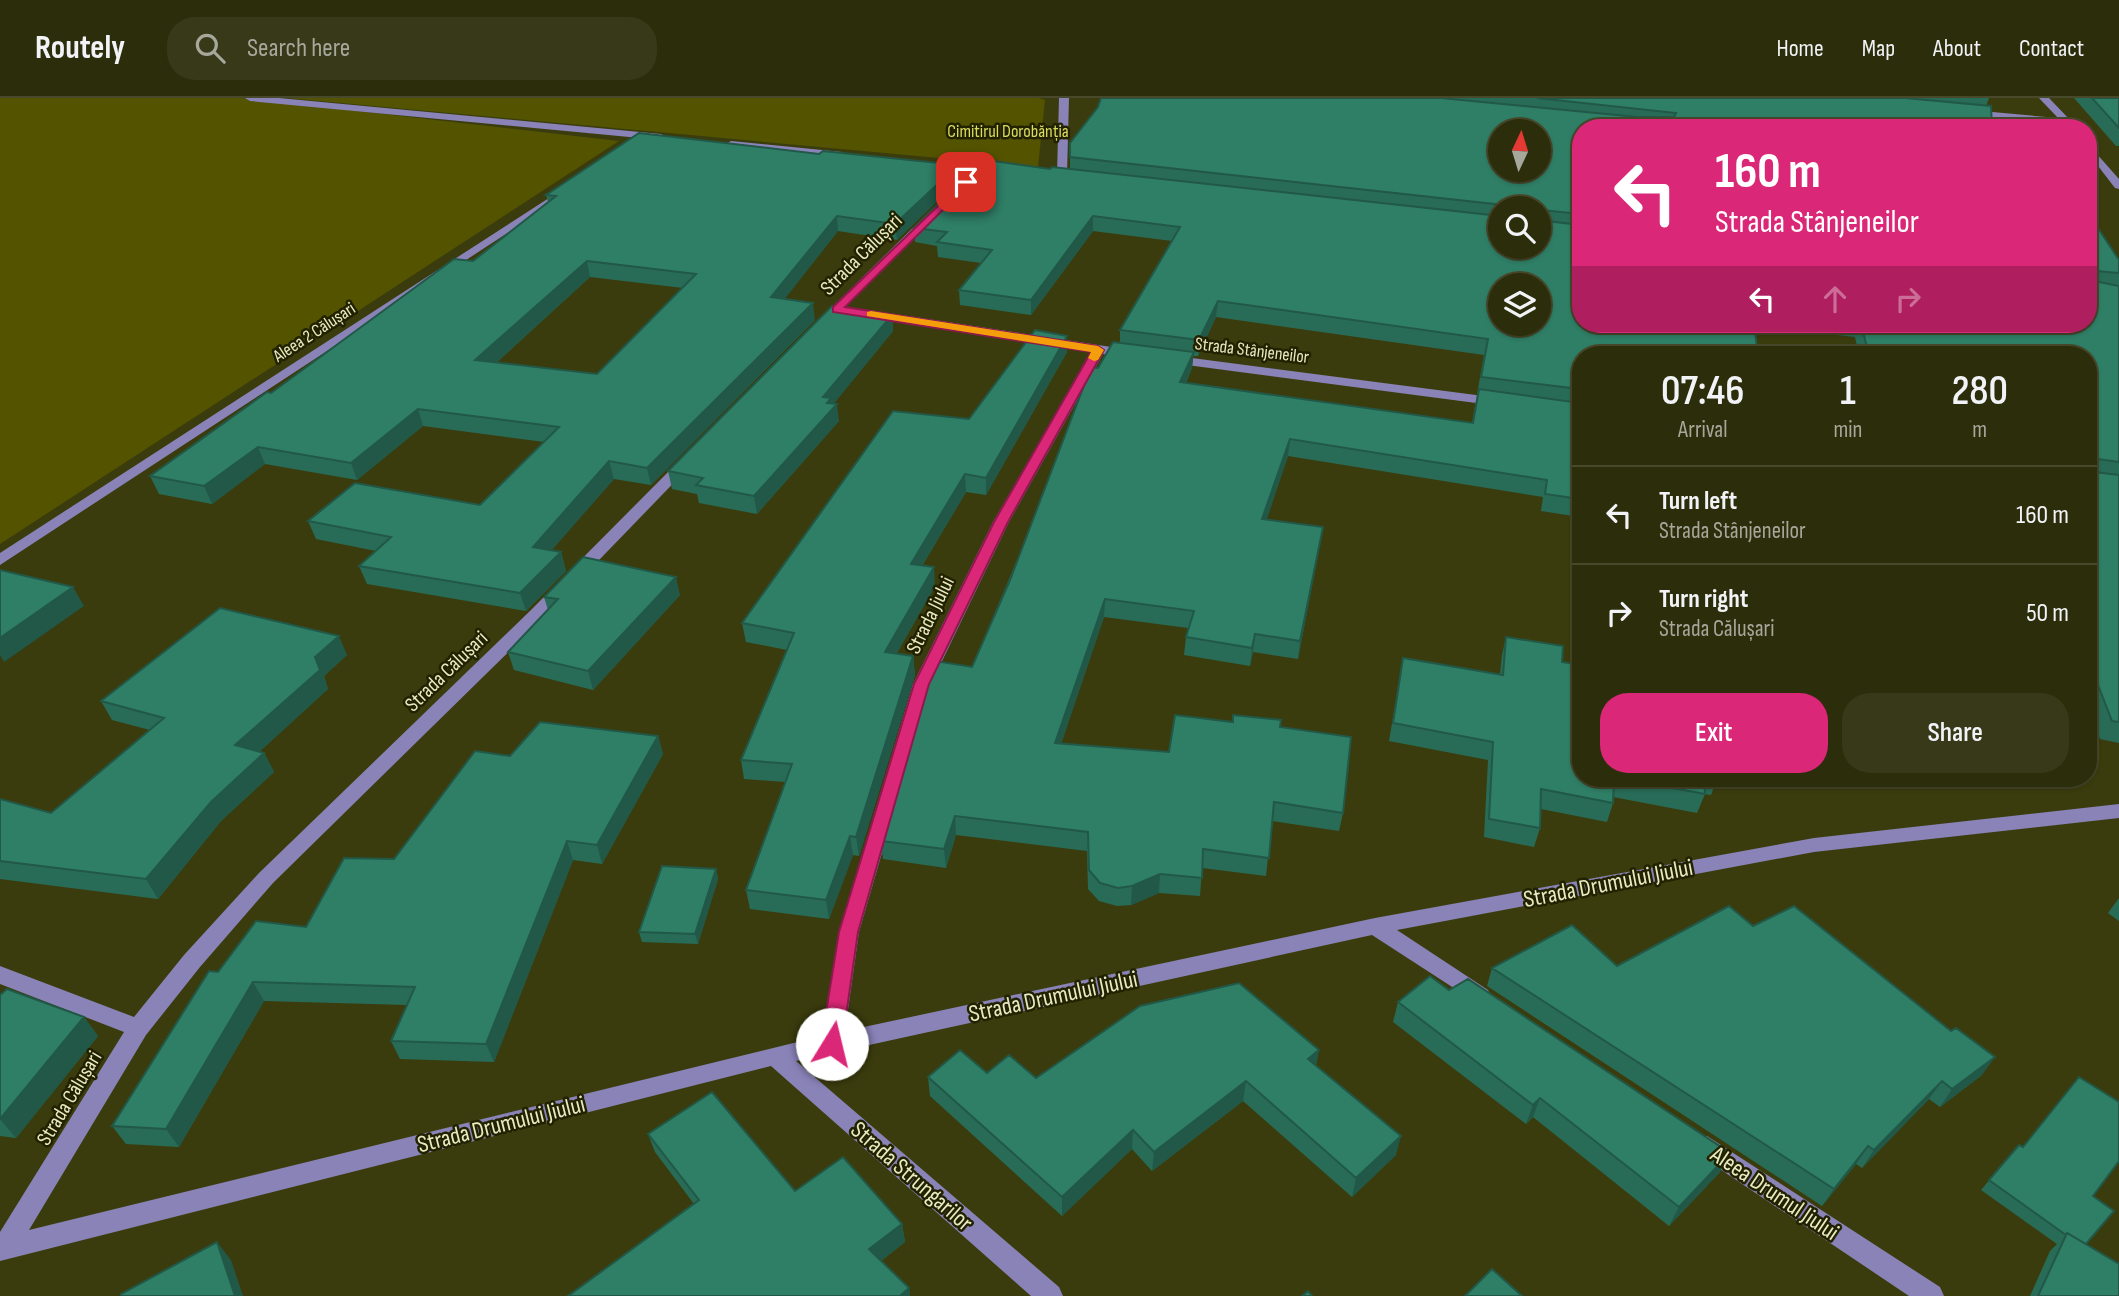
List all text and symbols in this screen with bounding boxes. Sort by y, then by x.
search box [167,17,657,80]
text: Routely [35,28,125,68]
icon: search [191,29,229,67]
text: Search here [247,33,350,64]
text: Home [1776,34,1824,63]
text: Map [1862,34,1895,63]
text: About [1933,34,1981,63]
text: Contact [2019,34,2084,63]
north arrow [1488,119,1550,182]
map controls [1488,119,1551,336]
park label: Cimitirul Dorobănția [947,121,1069,142]
text: 160 m [1715,143,1821,202]
icon: left [1600,147,1691,238]
pin [936,152,996,212]
icon: arrive [947,163,985,201]
button: search [1488,196,1551,259]
text: Strada Stânjeneilor [1715,203,1919,242]
street label: Strada Călușari [815,208,907,300]
button: layers [1488,273,1551,336]
icon: left [1743,280,1781,318]
icon: ahead [1816,280,1854,318]
icon: right [1889,280,1927,318]
street label: Aleea 2 Călușari [268,298,359,367]
street label: Strada Stânjeneilor [1194,333,1310,368]
text: 07:46 [1661,366,1745,417]
text: 1 [1840,366,1856,417]
text: 280 [1951,366,2008,417]
text: Arrival [1678,416,1727,444]
text: min [1834,416,1862,444]
text: m [1972,416,1987,444]
text: Turn left [1659,486,1737,517]
icon: left [1600,496,1638,534]
text: 160 m [2016,500,2069,531]
text: Strada Stânjeneilor [1659,517,1806,545]
street label: Strada Jiului [901,572,960,658]
text: Turn right [1659,584,1748,615]
icon: right [1600,594,1638,632]
text: 50 m [2026,598,2069,629]
text: Strada Călușari [1659,615,1774,643]
street label: Strada Călușari [400,626,493,717]
button: Exit [1600,693,1828,773]
button: Share [1842,693,2069,773]
street label: Strada Drumului Jiului [1521,853,1695,914]
street label: Strada Drumului Jiului [966,964,1140,1029]
position arrow [795,1007,869,1081]
street label: Strada Călușari [32,1047,107,1150]
street label: Strada Drumului Jiului [414,1090,588,1159]
street label: Strada Strungarilor [845,1115,979,1237]
street label: Aleea Drumul Jiului [1704,1139,1844,1247]

